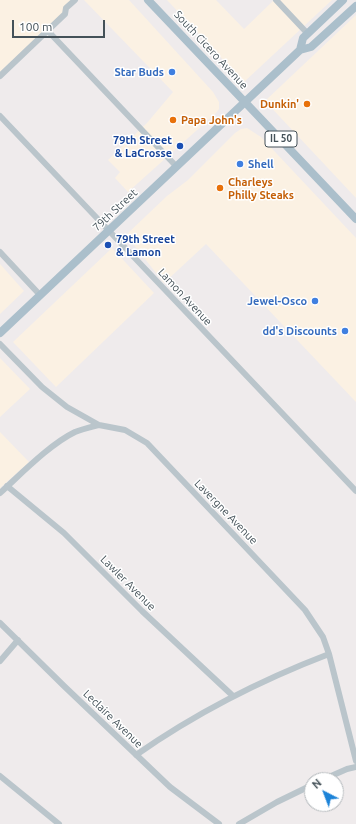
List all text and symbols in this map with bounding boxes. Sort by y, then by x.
street label: South Cicero Avenue [171,8,251,92]
scale bar [14,12,107,38]
text: 100 m [19,20,52,33]
place label: Star Buds [115,65,164,79]
marker: Star Buds [167,67,177,77]
place label: Dunkin' [260,97,299,111]
marker: Dunkin' [302,99,312,109]
place label: Papa John's [181,113,242,127]
marker: Papa John's [168,115,178,125]
road number: IL 50 [265,131,297,147]
place label: 79th Street & LaCrosse [113,133,172,159]
marker: 79th Street & LaCrosse [175,141,185,151]
place label: Shell [248,157,274,171]
marker: Shell [235,159,245,169]
place label: Charleys Philly Steaks [228,175,294,201]
marker: Charleys Philly Steaks [215,183,225,193]
street label: 79th Street [90,186,140,234]
place label: 79th Street & Lamon [116,232,175,258]
marker: 79th Street & Lamon [103,240,113,250]
street label: Lamon Avenue [155,266,215,328]
place label: Jewel-Osco [247,294,307,308]
marker: Jewel-Osco [310,296,320,306]
place label: dd's Discounts [262,324,337,338]
marker: dd's Discounts [340,326,350,336]
street label: Lavergne Avenue [192,477,260,547]
street label: Lawler Avenue [98,553,158,613]
street label: Leclaire Avenue [80,687,146,751]
north arrow [304,772,344,812]
text: N [310,777,324,791]

